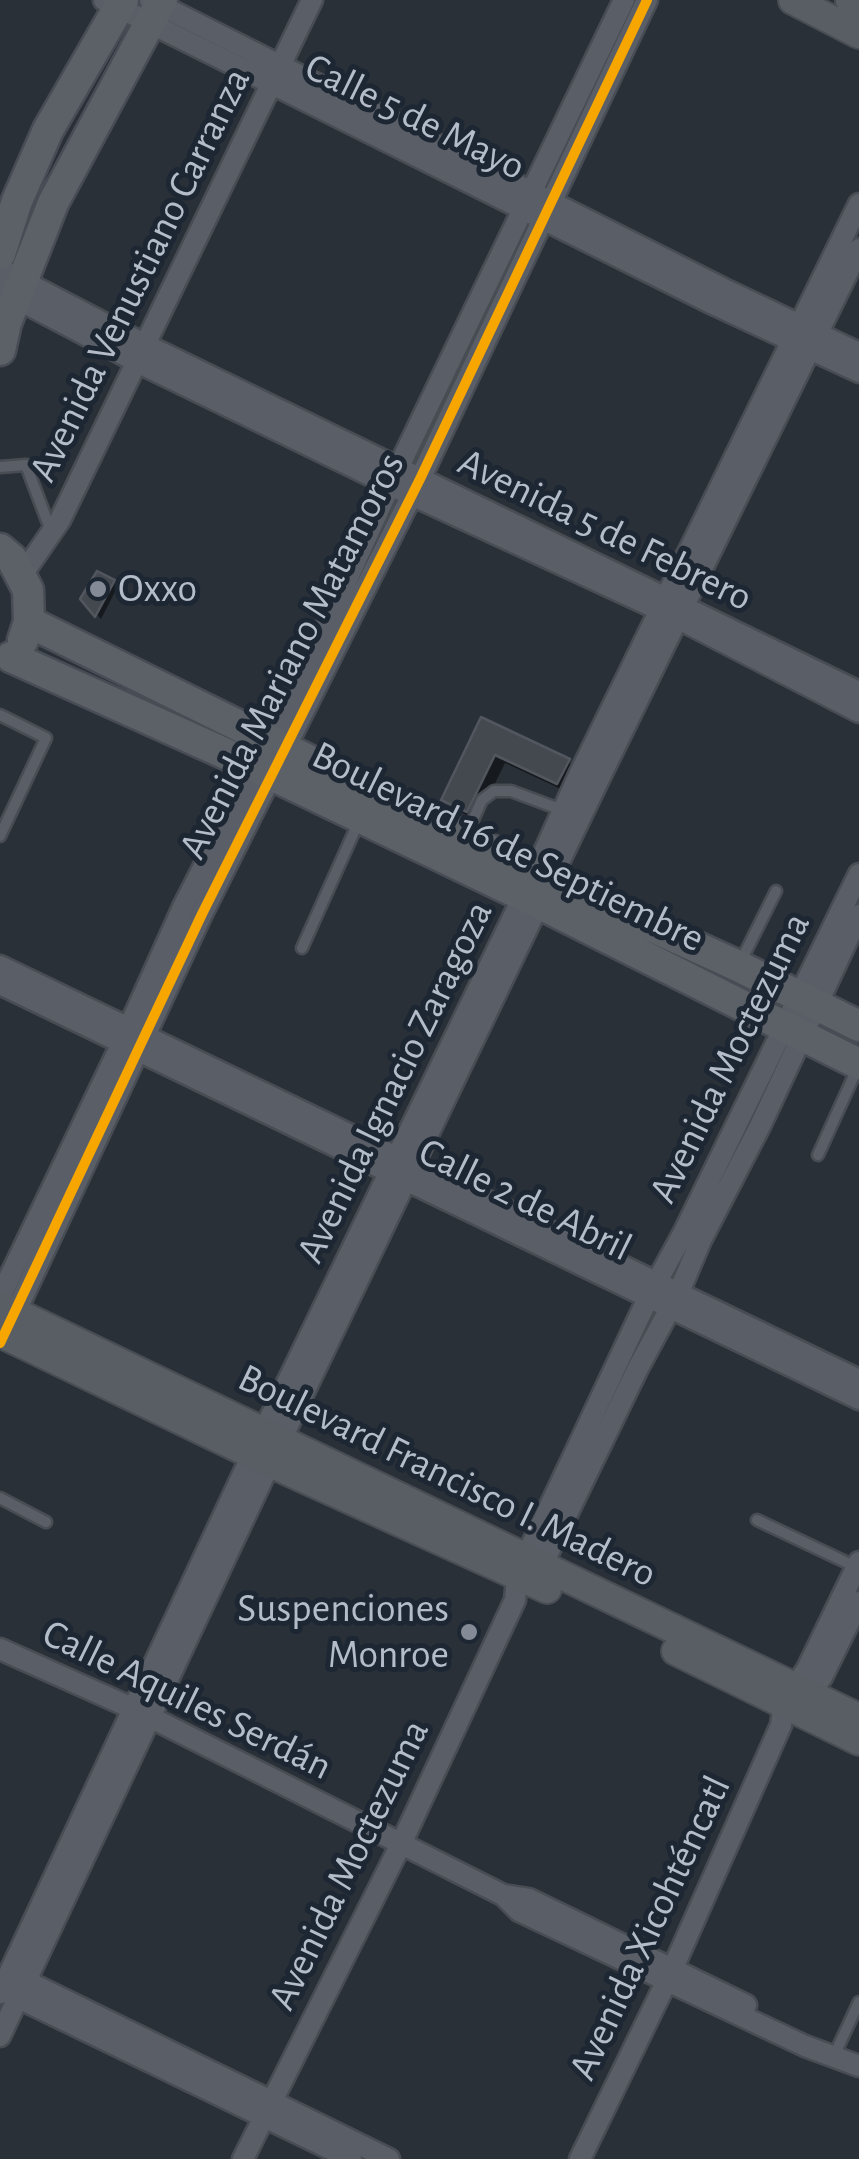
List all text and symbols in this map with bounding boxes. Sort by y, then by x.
street label: Calle 5 de Mayo [297,43,533,191]
street label: Avenida Venustiano Carranza [19,61,261,489]
street label: Avenida 5 de Febrero [450,438,760,622]
street label: Avenida Mariano Matamoros [169,445,415,867]
place label: Oxxo [118,565,197,613]
marker: Oxxo [87,578,109,600]
street label: Boulevard 16 de Septiembre [304,731,712,963]
street label: Avenida Ignacio Zaragoza [287,893,503,1271]
street label: Avenida Moctezuma [639,905,821,1211]
street label: Calle 2 de Abril [411,1128,639,1272]
street label: Boulevard Francisco I. Madero [230,1354,664,1598]
place label: Suspenciones Monroe [237,1585,449,1679]
street label: Calle Aquiles Serdán [35,1609,339,1791]
marker: Suspenciones Monroe [458,1621,480,1643]
street label: Avenida Moctezuma [258,1712,440,2018]
street label: Avenida Xicohténcatl [559,1768,741,2088]

